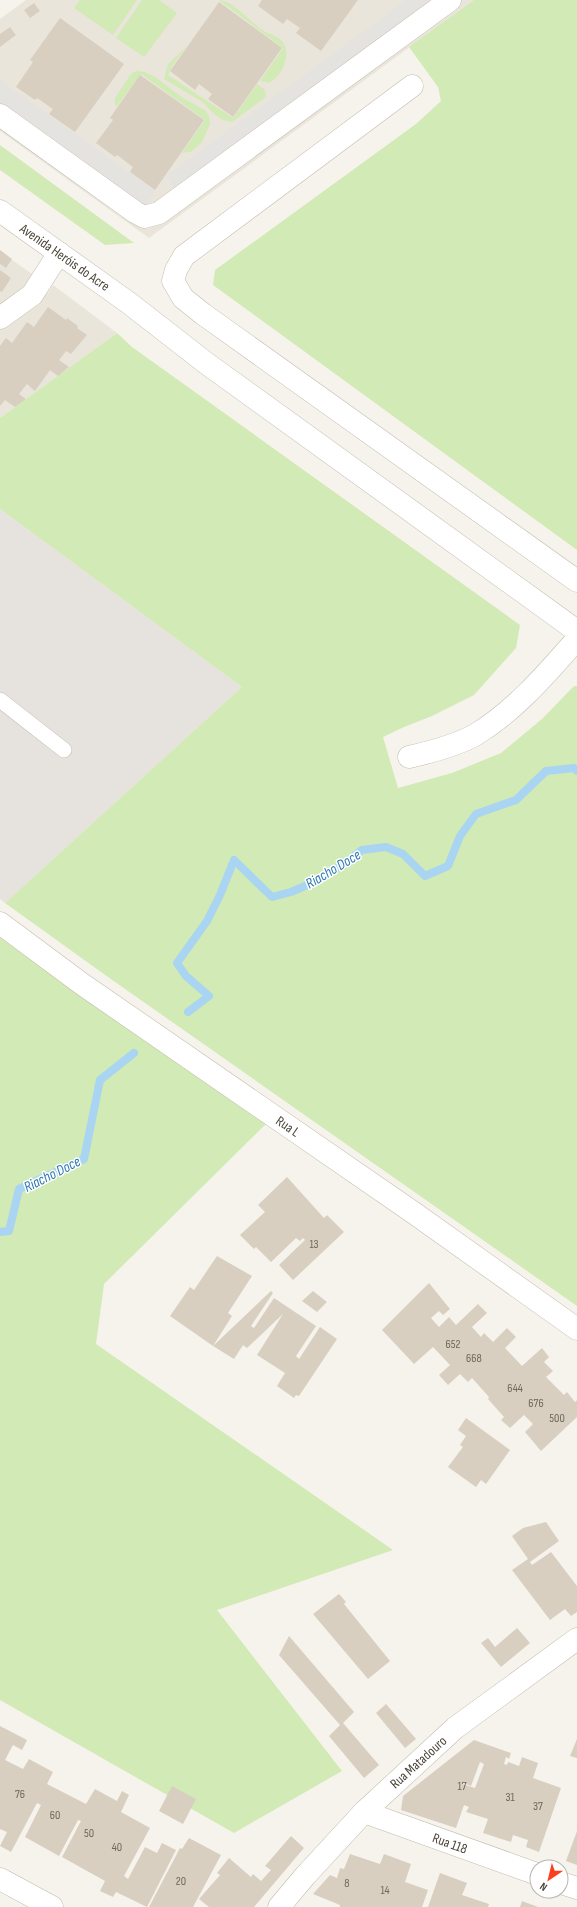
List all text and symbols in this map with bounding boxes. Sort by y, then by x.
street label: Avenida Heróis do Acre [16,219,113,295]
water label: Riacho Doce [302,845,365,893]
street label: Rua L [273,1112,303,1141]
water label: Riacho Doce [21,1152,84,1197]
house number: 13 [309,1237,319,1252]
house number: 652 [445,1337,461,1352]
house number: 668 [466,1351,482,1366]
house number: 644 [507,1381,523,1396]
house number: 676 [528,1396,544,1411]
house number: 500 [549,1411,565,1426]
street label: Rua Matadouro [387,1732,450,1792]
house number: 17 [458,1779,467,1794]
house number: 76 [15,1787,25,1802]
house number: 31 [505,1790,515,1805]
house number: 37 [533,1799,543,1814]
house number: 60 [50,1808,60,1823]
house number: 50 [84,1826,94,1841]
street label: Rua 118 [430,1829,470,1858]
house number: 40 [112,1840,122,1855]
north arrow [529,1859,569,1899]
house number: 20 [176,1874,186,1889]
house number: 8 [344,1876,350,1891]
text: N [537,1880,550,1894]
house number: 14 [380,1883,390,1898]

